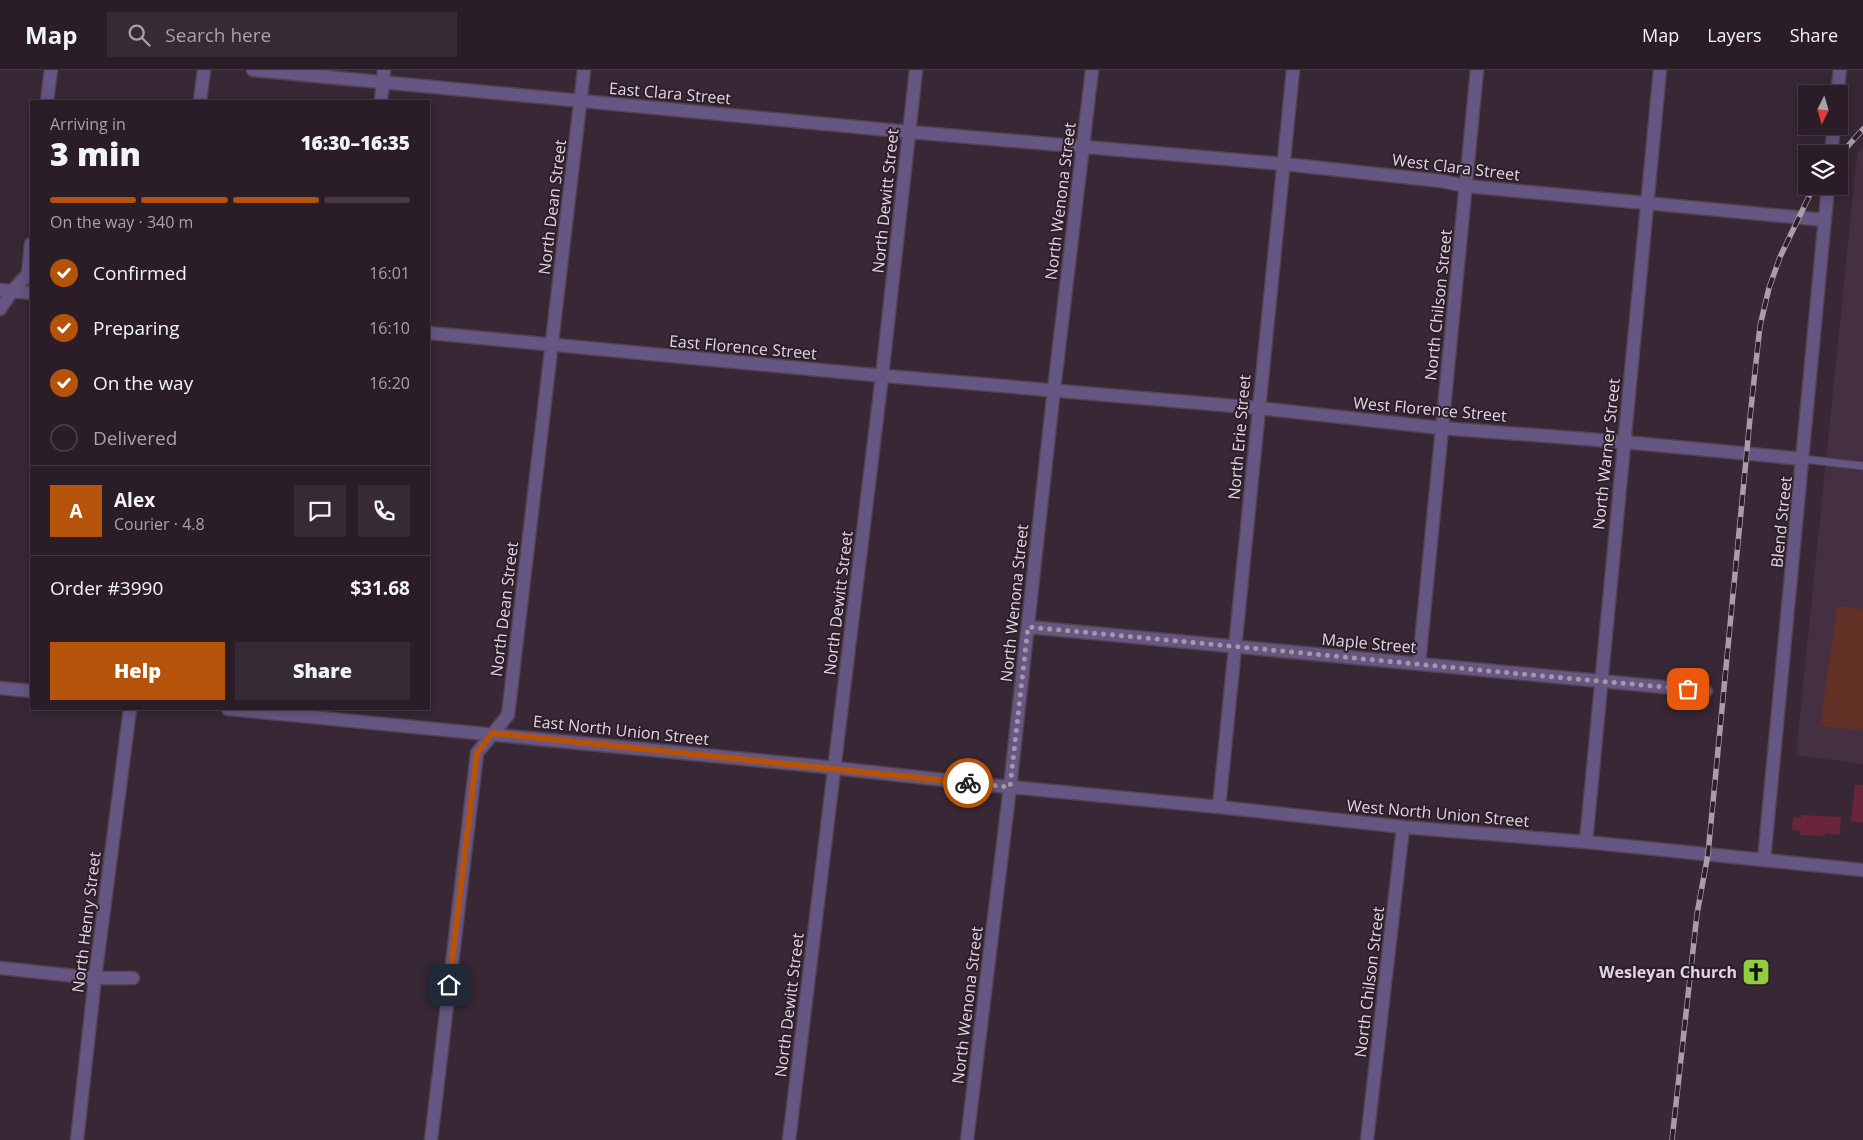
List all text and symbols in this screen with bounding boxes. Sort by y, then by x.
search box [107,12,457,57]
text: Map [25,18,77,51]
icon: search [125,21,153,49]
text: Search here [165,22,271,48]
text: Map [1642,23,1679,47]
text: Layers [1707,23,1762,47]
text: Share [1790,23,1838,47]
street label: East Clara Street [608,77,732,109]
north arrow [1798,85,1848,135]
map controls [1798,85,1848,195]
text: Arriving in [50,113,126,135]
street label: North Wenona Street [1039,121,1081,281]
street label: North Dewitt Street [866,127,904,274]
text: 16:30–16:35 [300,130,410,156]
text: 3 min [50,132,141,175]
street label: North Dean Street [533,138,571,276]
button: layers [1798,145,1848,195]
street label: West Clara Street [1391,148,1521,186]
text: On the way · 340 m [50,211,193,233]
street label: North Chilson Street [1419,228,1457,382]
icon: check [50,259,78,287]
text: Confirmed [93,260,187,286]
text: 16:01 [369,262,410,284]
icon: check [50,314,78,342]
text: Preparing [93,315,180,341]
text: 16:10 [369,317,410,339]
street label: East Florence Street [668,330,818,364]
icon: check [50,369,78,397]
text: On the way [93,370,193,396]
text: 16:20 [369,372,410,394]
street label: North Erie Street [1223,373,1255,500]
street label: North Warner Street [1587,377,1625,531]
street label: West Florence Street [1352,391,1508,427]
text: Delivered [93,425,177,451]
street label: Blend Street [1765,475,1797,569]
button: chat [294,485,346,537]
button: phone [358,485,410,537]
text: Alex [114,487,155,513]
text: A [69,498,83,524]
text: Courier · 4.8 [114,513,205,535]
street label: North Wenona Street [995,523,1033,683]
street label: North Dewitt Street [818,529,858,676]
street label: North Dean Street [485,540,523,678]
text: Order #3990 [50,575,163,601]
text: $31.68 [350,575,410,601]
street label: Maple Street [1321,628,1418,658]
button: Help [50,642,225,700]
button: Share [235,642,410,700]
pin [1667,668,1709,710]
icon: bag [1674,675,1702,703]
street label: East North Union Street [532,710,710,750]
courier [943,758,993,808]
icon: bike [954,769,982,797]
street label: West North Union Street [1346,794,1530,832]
street label: North Henry Street [66,850,106,994]
street label: North Chilson Street [1349,905,1389,1059]
street label: North Wenona Street [946,925,988,1085]
street label: North Dewitt Street [769,931,809,1078]
church icon: Wesleyan Church [1741,957,1771,987]
place label: Wesleyan Church [1599,961,1737,983]
pin [428,964,470,1006]
icon: home [435,971,463,999]

